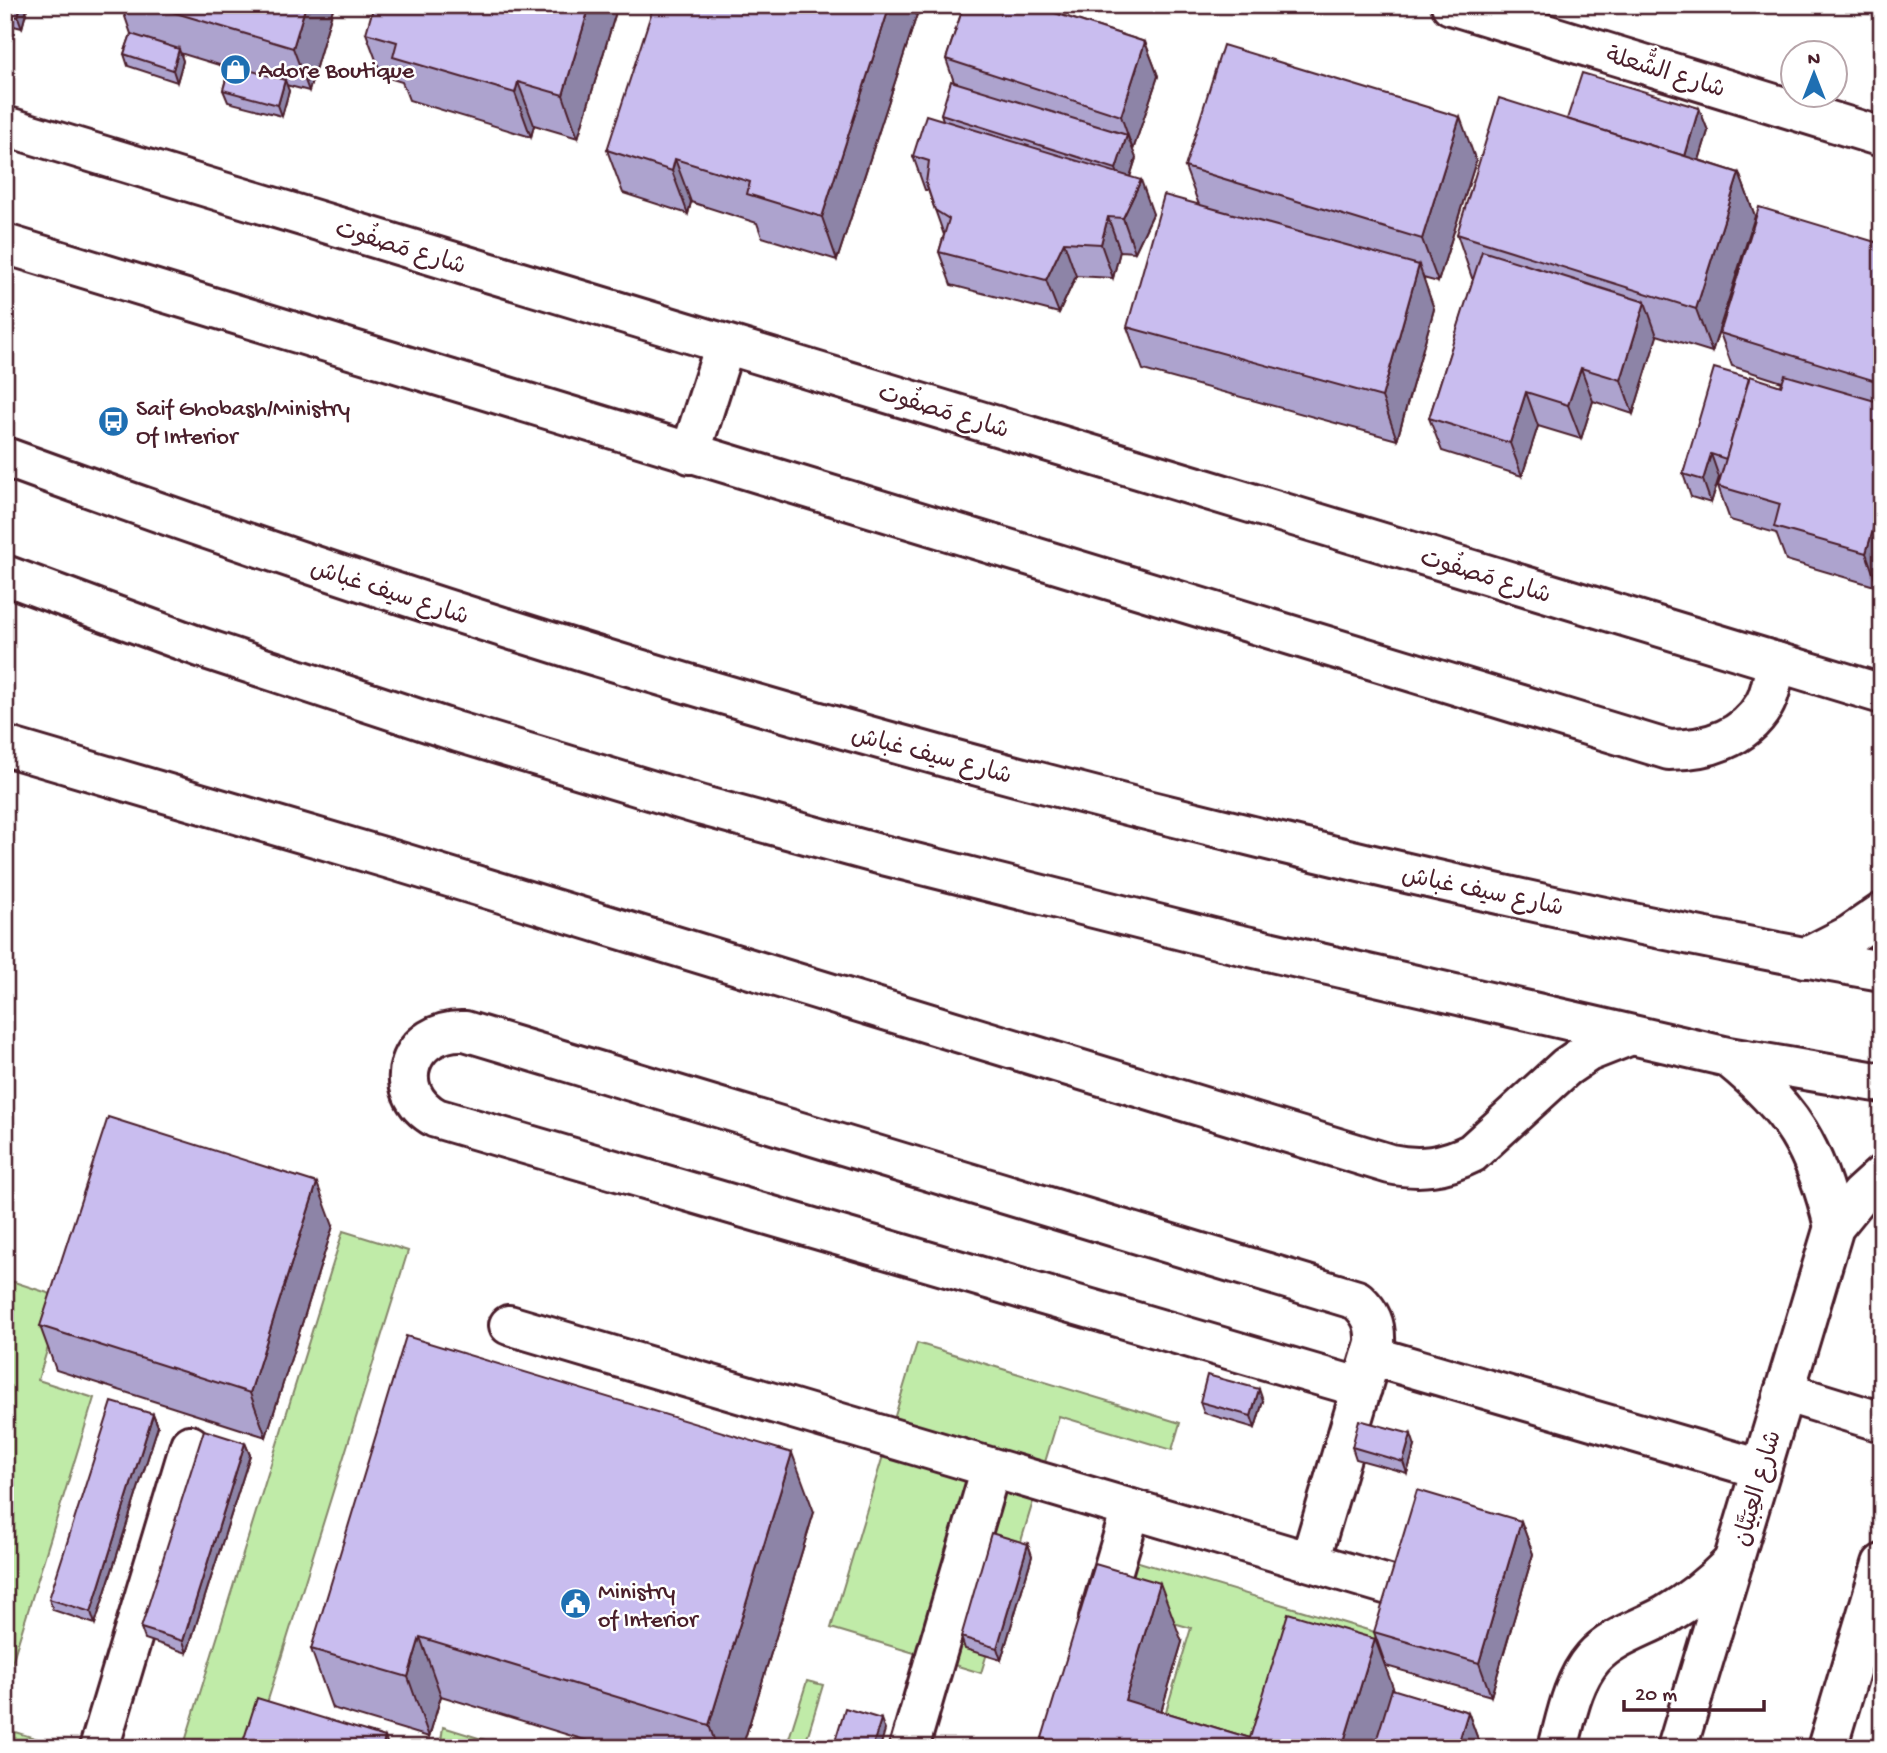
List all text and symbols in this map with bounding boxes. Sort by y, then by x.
street label: شارع الشُّعلة [1602,34,1731,106]
north arrow [1778,38,1848,108]
text: N [1808,49,1820,72]
shop icon: Adore Boutique [218,52,252,86]
place label: Adore Boutique [258,58,415,87]
street label: شارع مَصفُوت [331,211,470,283]
street label: شارع مَصفُوت [874,375,1013,447]
place label: Saif Ghobash/Ministry Of Interior [136,396,350,453]
bus stop icon: Saif Ghobash/Ministry Of Interior [96,404,130,438]
street label: شارع مَصفُوت [1416,540,1555,612]
street label: شارع سيف غباش [306,555,472,634]
street label: شارع سيف غباش [848,722,1014,793]
street label: شارع سيف غباش [1399,862,1566,925]
street label: شارع العِبَيَّان [1728,1427,1790,1550]
place label: Ministry of Interior [598,1579,700,1636]
public building icon: Ministry of Interior [558,1587,592,1621]
scale bar [1624,1669,1764,1713]
text: 20 m [1635,1684,1677,1709]

